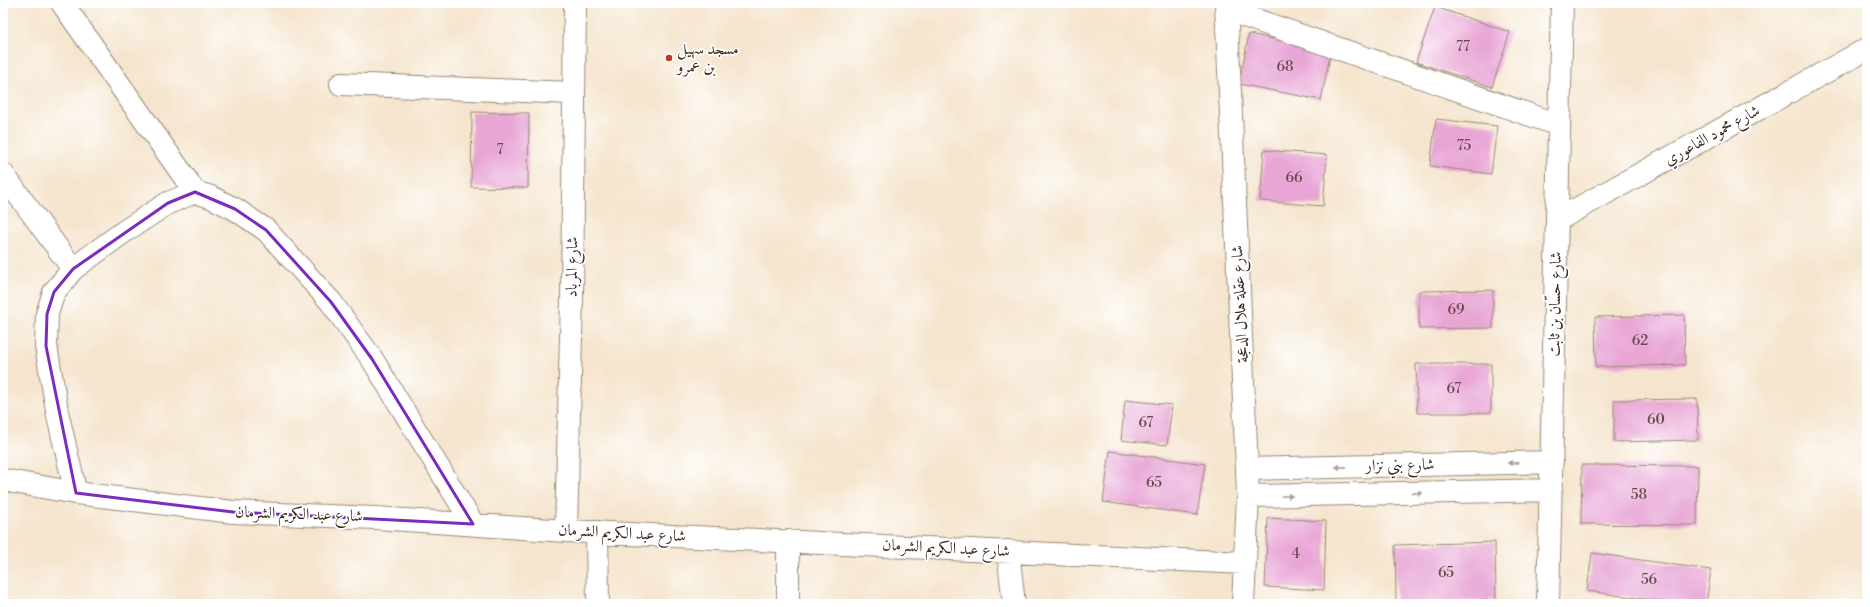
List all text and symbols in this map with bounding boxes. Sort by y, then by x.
house number: 77 [1456,38,1470,56]
place label: مسجد سهيل بن عمرو [675,39,739,77]
marker: مسجد سهيل بن عمرو [664,53,674,63]
house number: 68 [1276,58,1294,76]
street label: شارع محمود الفاعوري [1661,100,1765,172]
house number: 75 [1457,137,1472,155]
house number: 7 [496,141,504,159]
house number: 66 [1286,169,1303,187]
street label: شارع المرباد [561,236,586,298]
street label: شارع عقلة هلال الدعجة [1227,244,1256,363]
street label: شارع حسّان بن ثابت [1542,251,1569,357]
house number: 69 [1448,301,1464,319]
house number: 62 [1632,332,1648,350]
house number: 67 [1447,380,1461,398]
house number: 60 [1647,411,1665,429]
house number: 67 [1139,414,1153,432]
street label: شارع بني نزار [1363,454,1435,480]
one-way arrow [1506,460,1519,466]
one-way arrow [1334,464,1347,470]
house number: 65 [1146,474,1162,492]
house number: 58 [1631,486,1647,504]
one-way arrow [1411,490,1424,496]
one-way arrow [1281,492,1293,499]
street label: شارع عبد الكريم الشرمان [235,502,363,530]
street label: شارع عبد الكريم الشرمان [558,520,686,550]
street label: شارع عبد الكريم الشرمان [882,535,1010,565]
house number: 4 [1292,545,1300,563]
house number: 65 [1438,564,1454,582]
house number: 56 [1641,571,1658,589]

